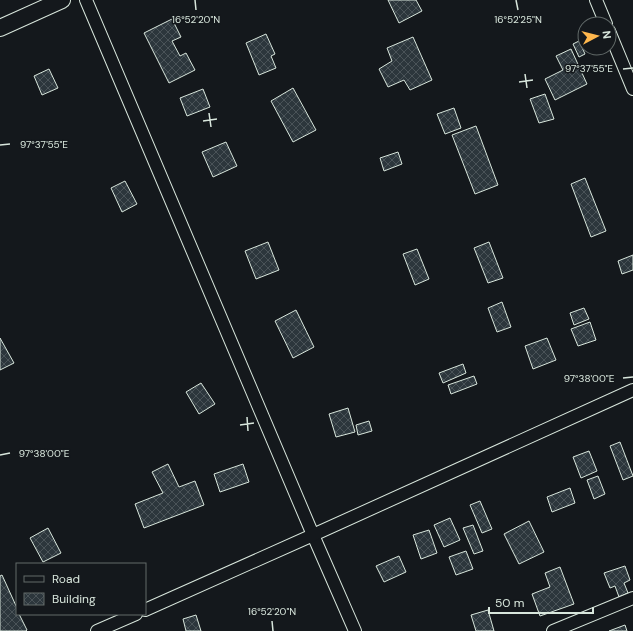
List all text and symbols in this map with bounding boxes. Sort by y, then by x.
text: 16°52'20"N [172,13,220,26]
text: 16°52'25"N [494,13,542,26]
north arrow [577,16,617,56]
text: N [599,30,614,40]
text: 97°37'55"E [565,62,613,75]
text: 97°37'55"E [20,138,68,151]
text: 97°38'00"E [564,372,615,385]
text: 97°38'00"E [19,447,70,460]
legend [16,563,146,615]
text: Road [52,571,80,587]
scale bar [489,589,593,615]
text: Building [52,591,96,607]
text: 50 m [495,595,524,611]
text: 16°52'20"N [248,605,296,618]

